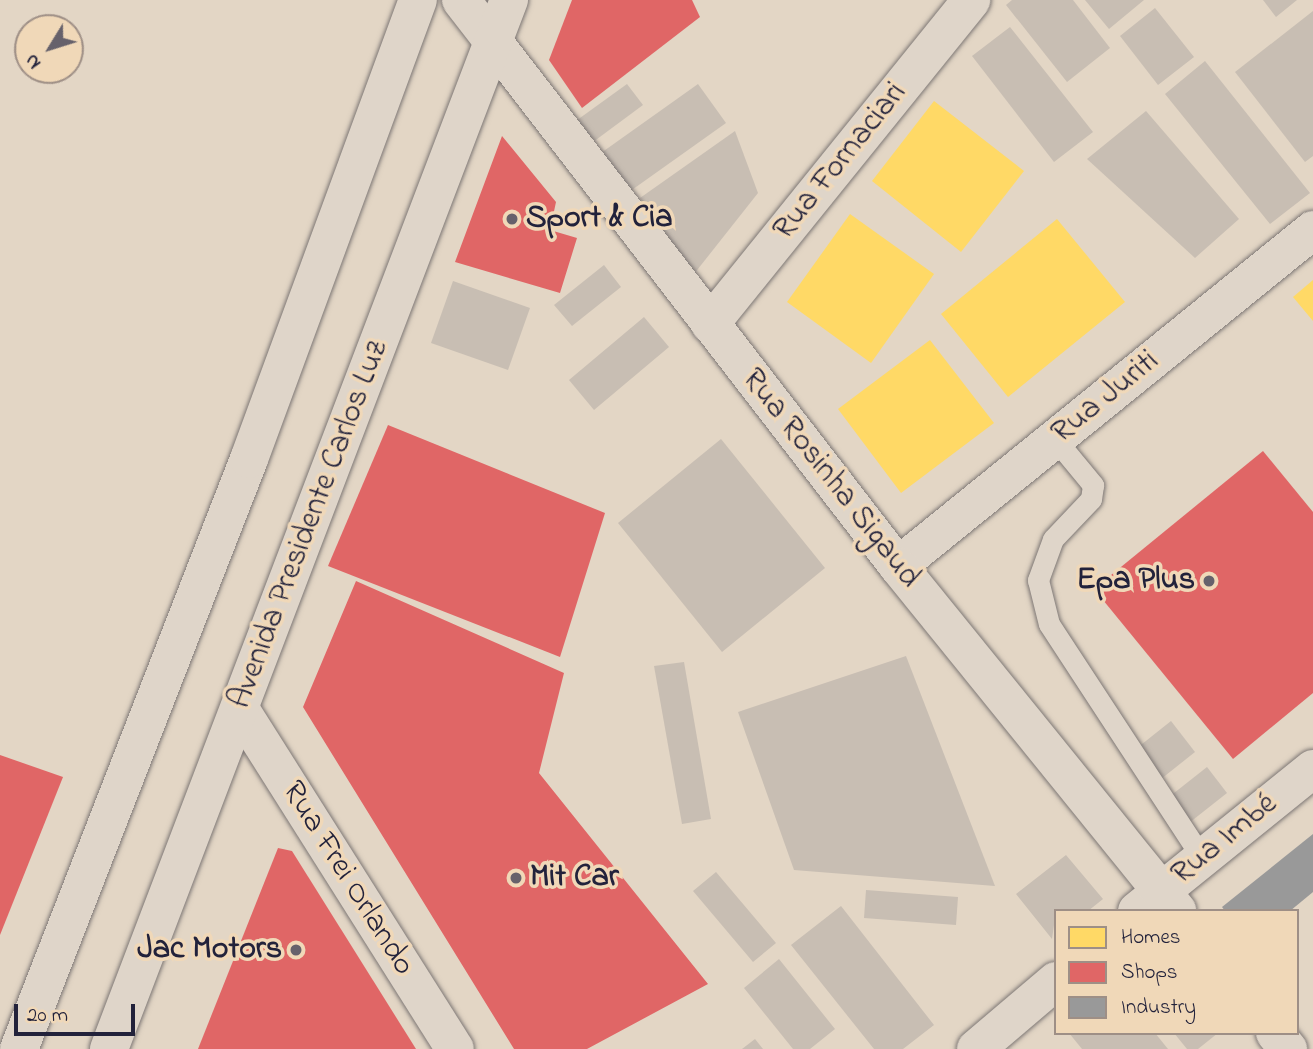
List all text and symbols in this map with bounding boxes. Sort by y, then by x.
north arrow [14,14,84,84]
text: N [19,48,48,74]
street label: Rua Fornaciari [766,75,916,249]
place label: Sport & Cia [526,200,672,238]
marker: Sport & Cia [504,211,520,227]
street label: Avenida Presidente Carlos Luz [222,336,398,714]
street label: Rua Juriti [1044,343,1168,453]
street label: Rua Rosinha Sigaud [732,362,928,596]
place label: Epa Plus [1076,562,1195,600]
marker: Epa Plus [1201,573,1217,589]
street label: Rua Frei Orlando [272,775,422,983]
street label: Rua Imbé [1164,786,1286,894]
place label: Mit Car [530,859,619,897]
marker: Mit Car [508,870,524,886]
legend [1054,909,1299,1035]
text: Homes [1121,923,1181,953]
place label: Jac Motors [137,931,282,969]
marker: Jac Motors [288,942,304,958]
text: Shops [1121,958,1178,988]
scale bar [18,990,138,1034]
text: Industry [1121,993,1196,1023]
text: 20 m [27,1001,68,1031]

